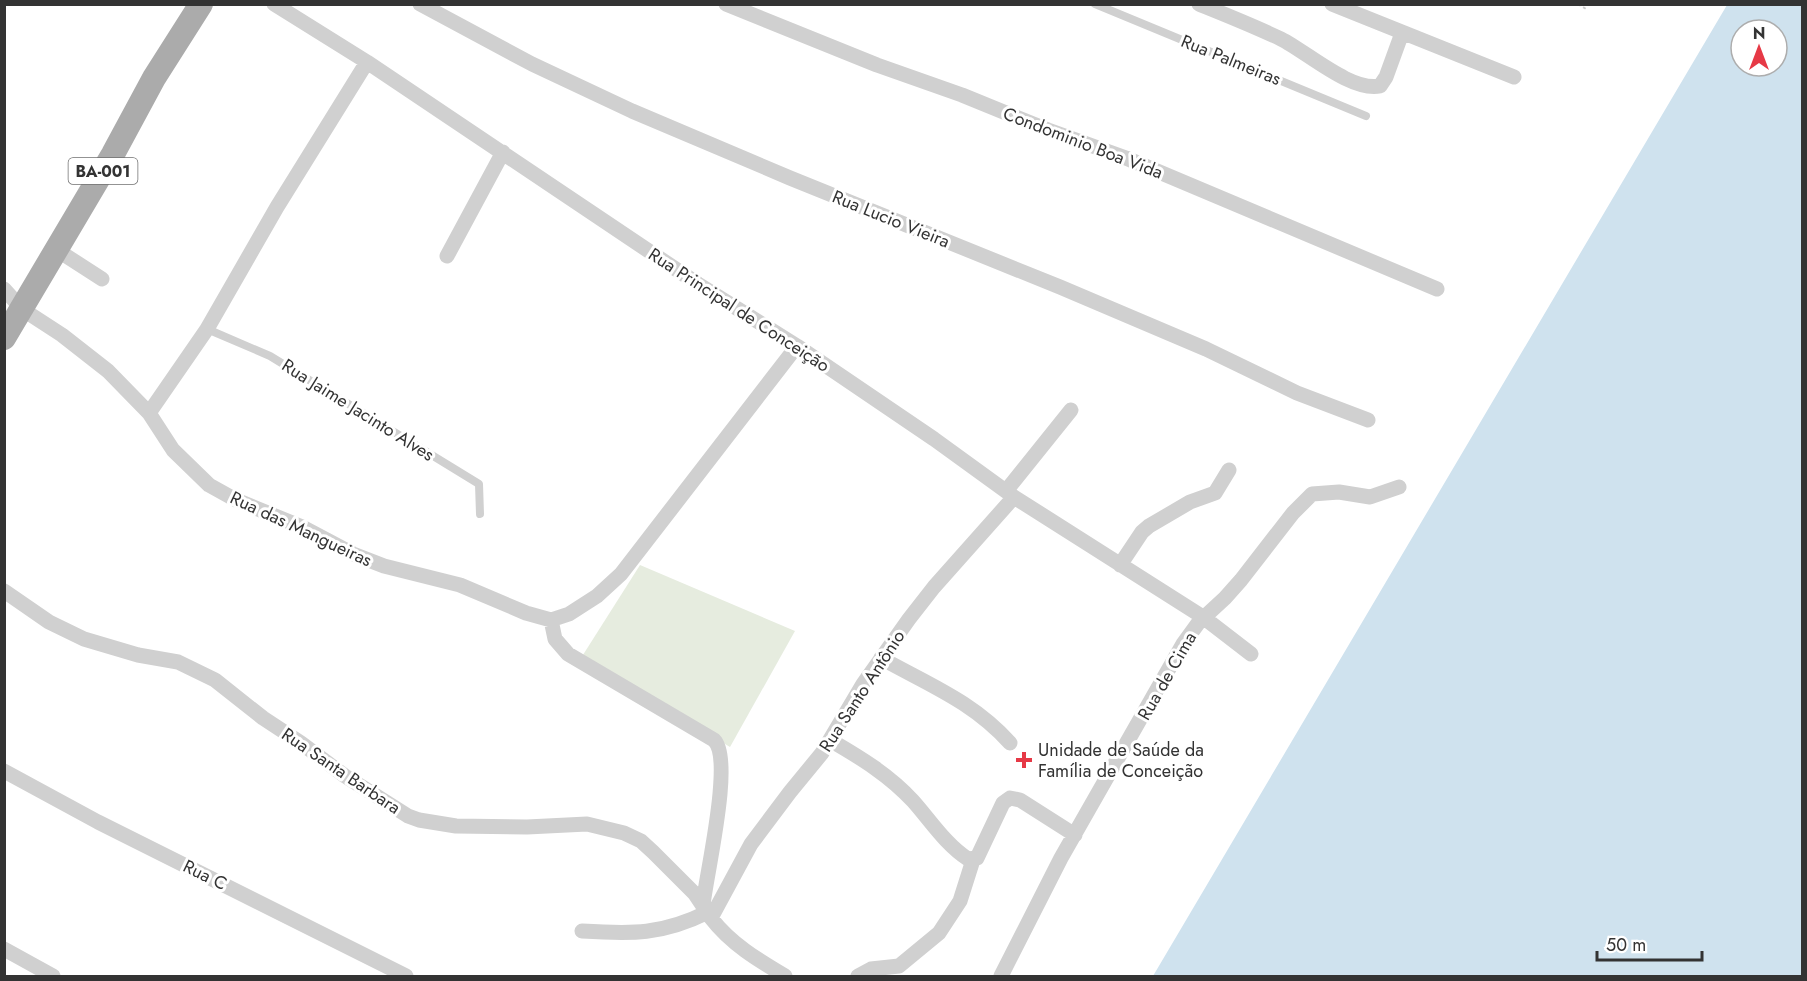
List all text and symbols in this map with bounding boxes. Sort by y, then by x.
north arrow [1729,18,1789,78]
text: N [1753,22,1765,45]
street label: Rua Palmeiras [1177,28,1285,92]
street label: Condominio Boa Vida [999,101,1167,185]
road number: BA-001 [68,158,138,184]
street label: Rua Lucio Vieira [828,184,954,254]
street label: Rua Principal de Conceição [643,242,835,379]
street label: Rua Jaime Jacinto Alves [277,352,439,468]
street label: Rua das Mangueiras [226,485,376,573]
street label: Rua Santo Antônio [813,625,911,757]
street label: Rua de Cima [1131,627,1203,725]
street label: Rua Santa Barbara [276,721,406,821]
place label: Unidade de Saúde da Família de Conceição [1038,737,1204,784]
marker: Unidade de Saúde da Família de Conceição [1015,751,1033,769]
street label: Rua C [179,853,231,897]
scale bar [1597,924,1702,962]
text: 50 m [1606,932,1646,958]

